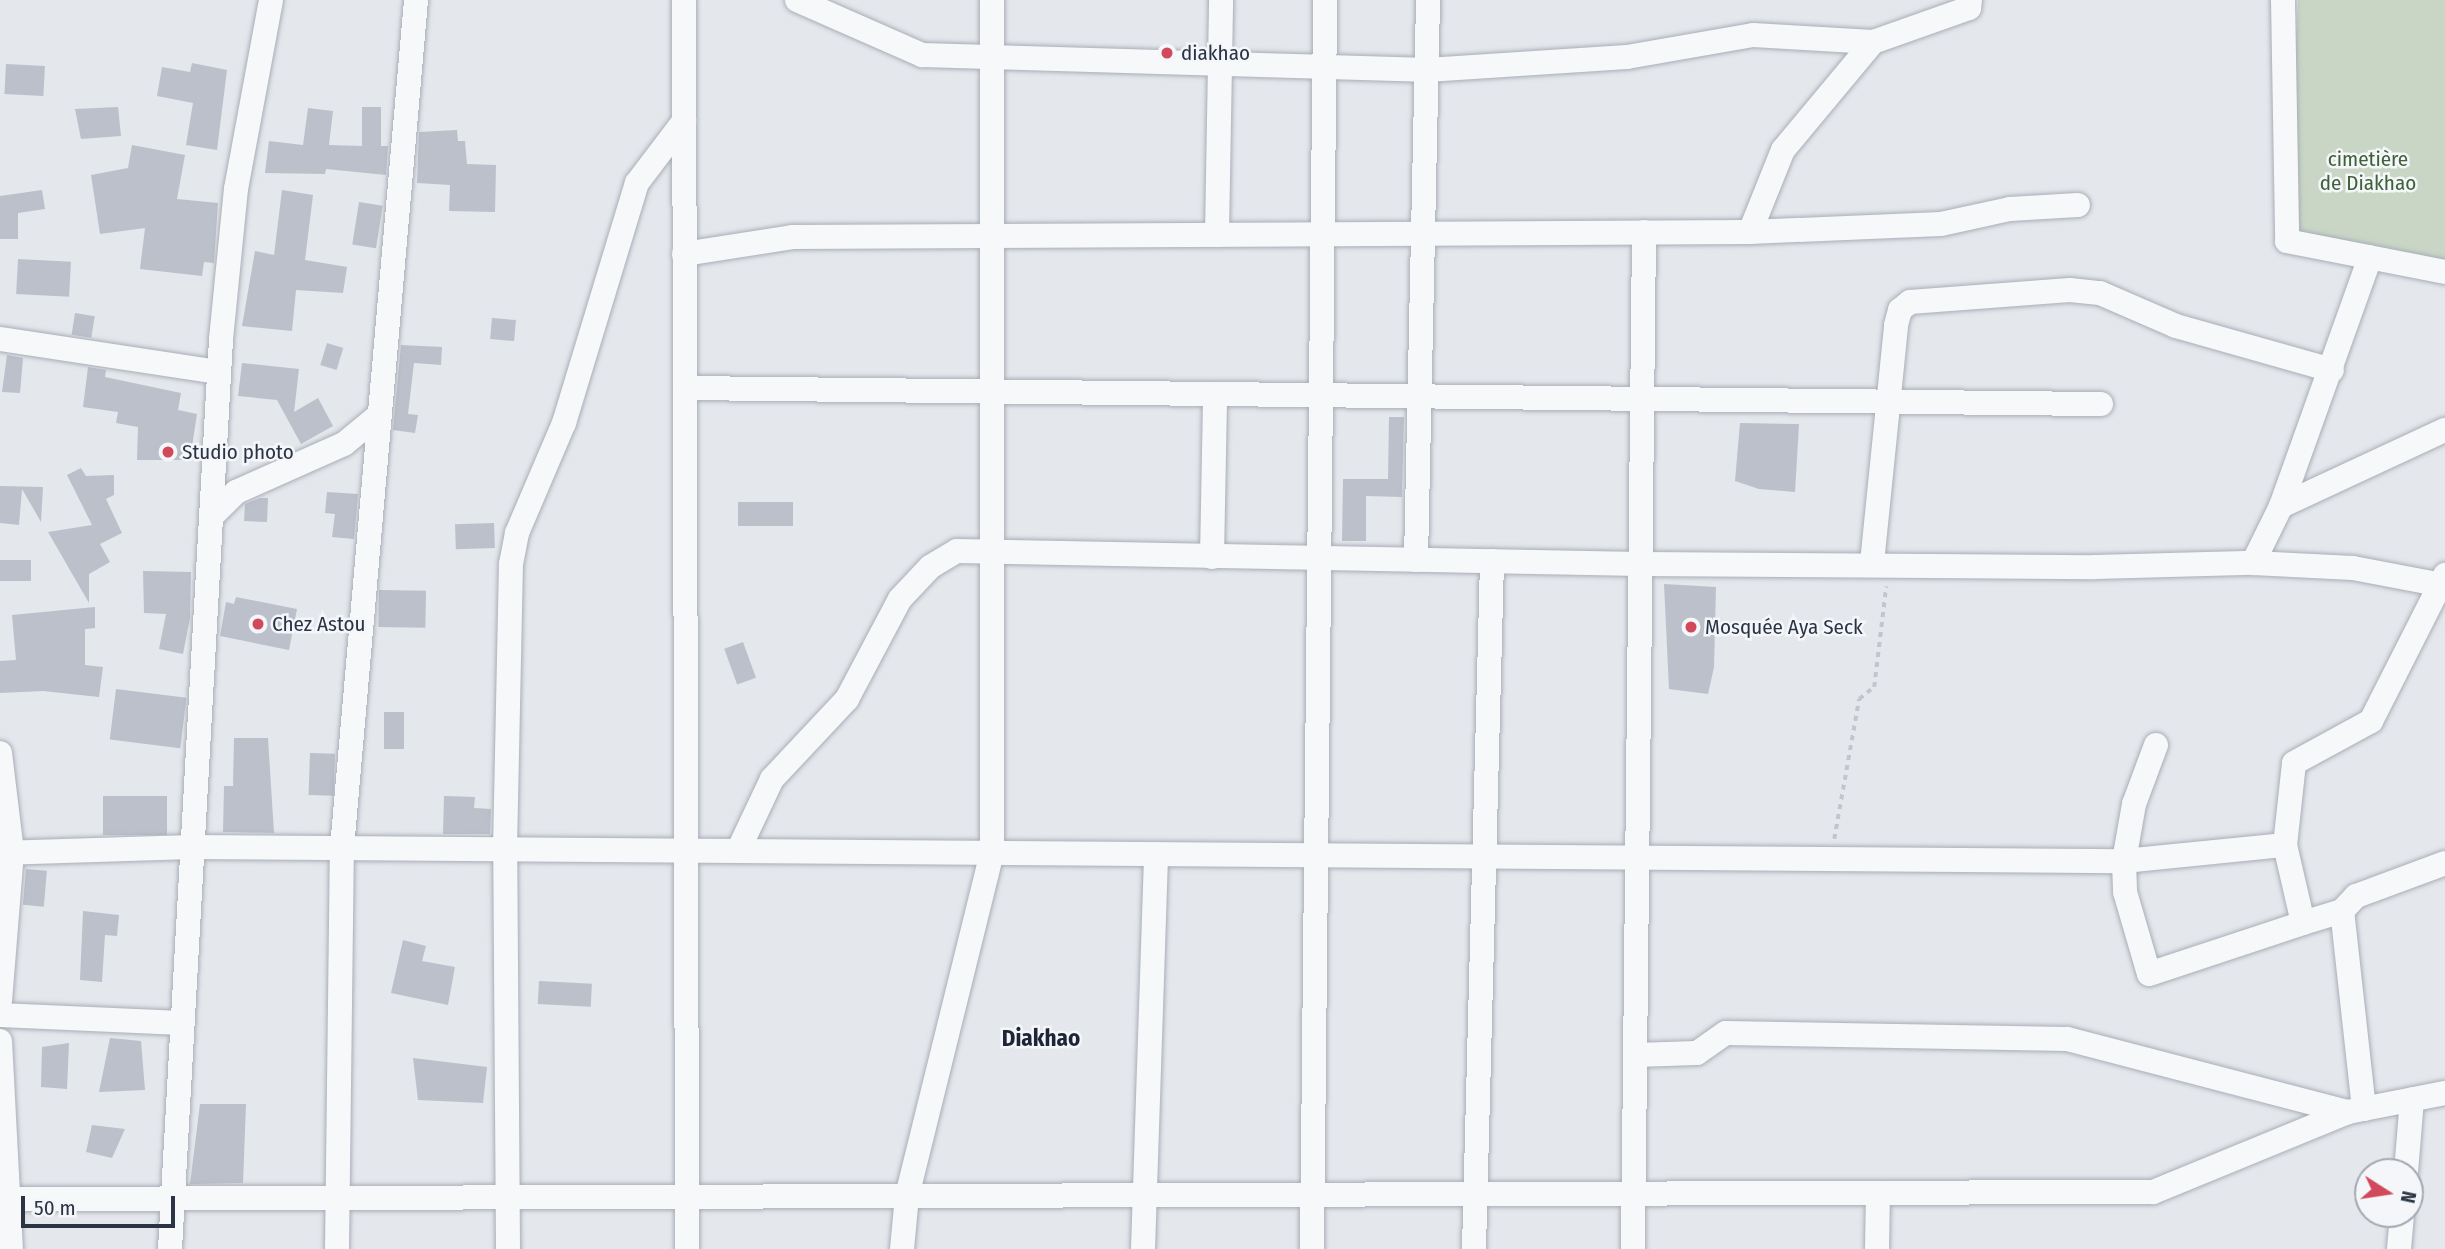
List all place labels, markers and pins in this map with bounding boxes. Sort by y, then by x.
place label: diakhao [1181,40,1250,66]
marker: diakhao [1159,45,1175,61]
place label: Studio photo [182,439,294,465]
marker: Studio photo [160,444,176,460]
place label: Chez Astou [272,611,366,637]
place label: Mosquée Aya Seck [1705,614,1863,640]
marker: Chez Astou [250,616,266,632]
marker: Mosquée Aya Seck [1683,619,1699,635]

